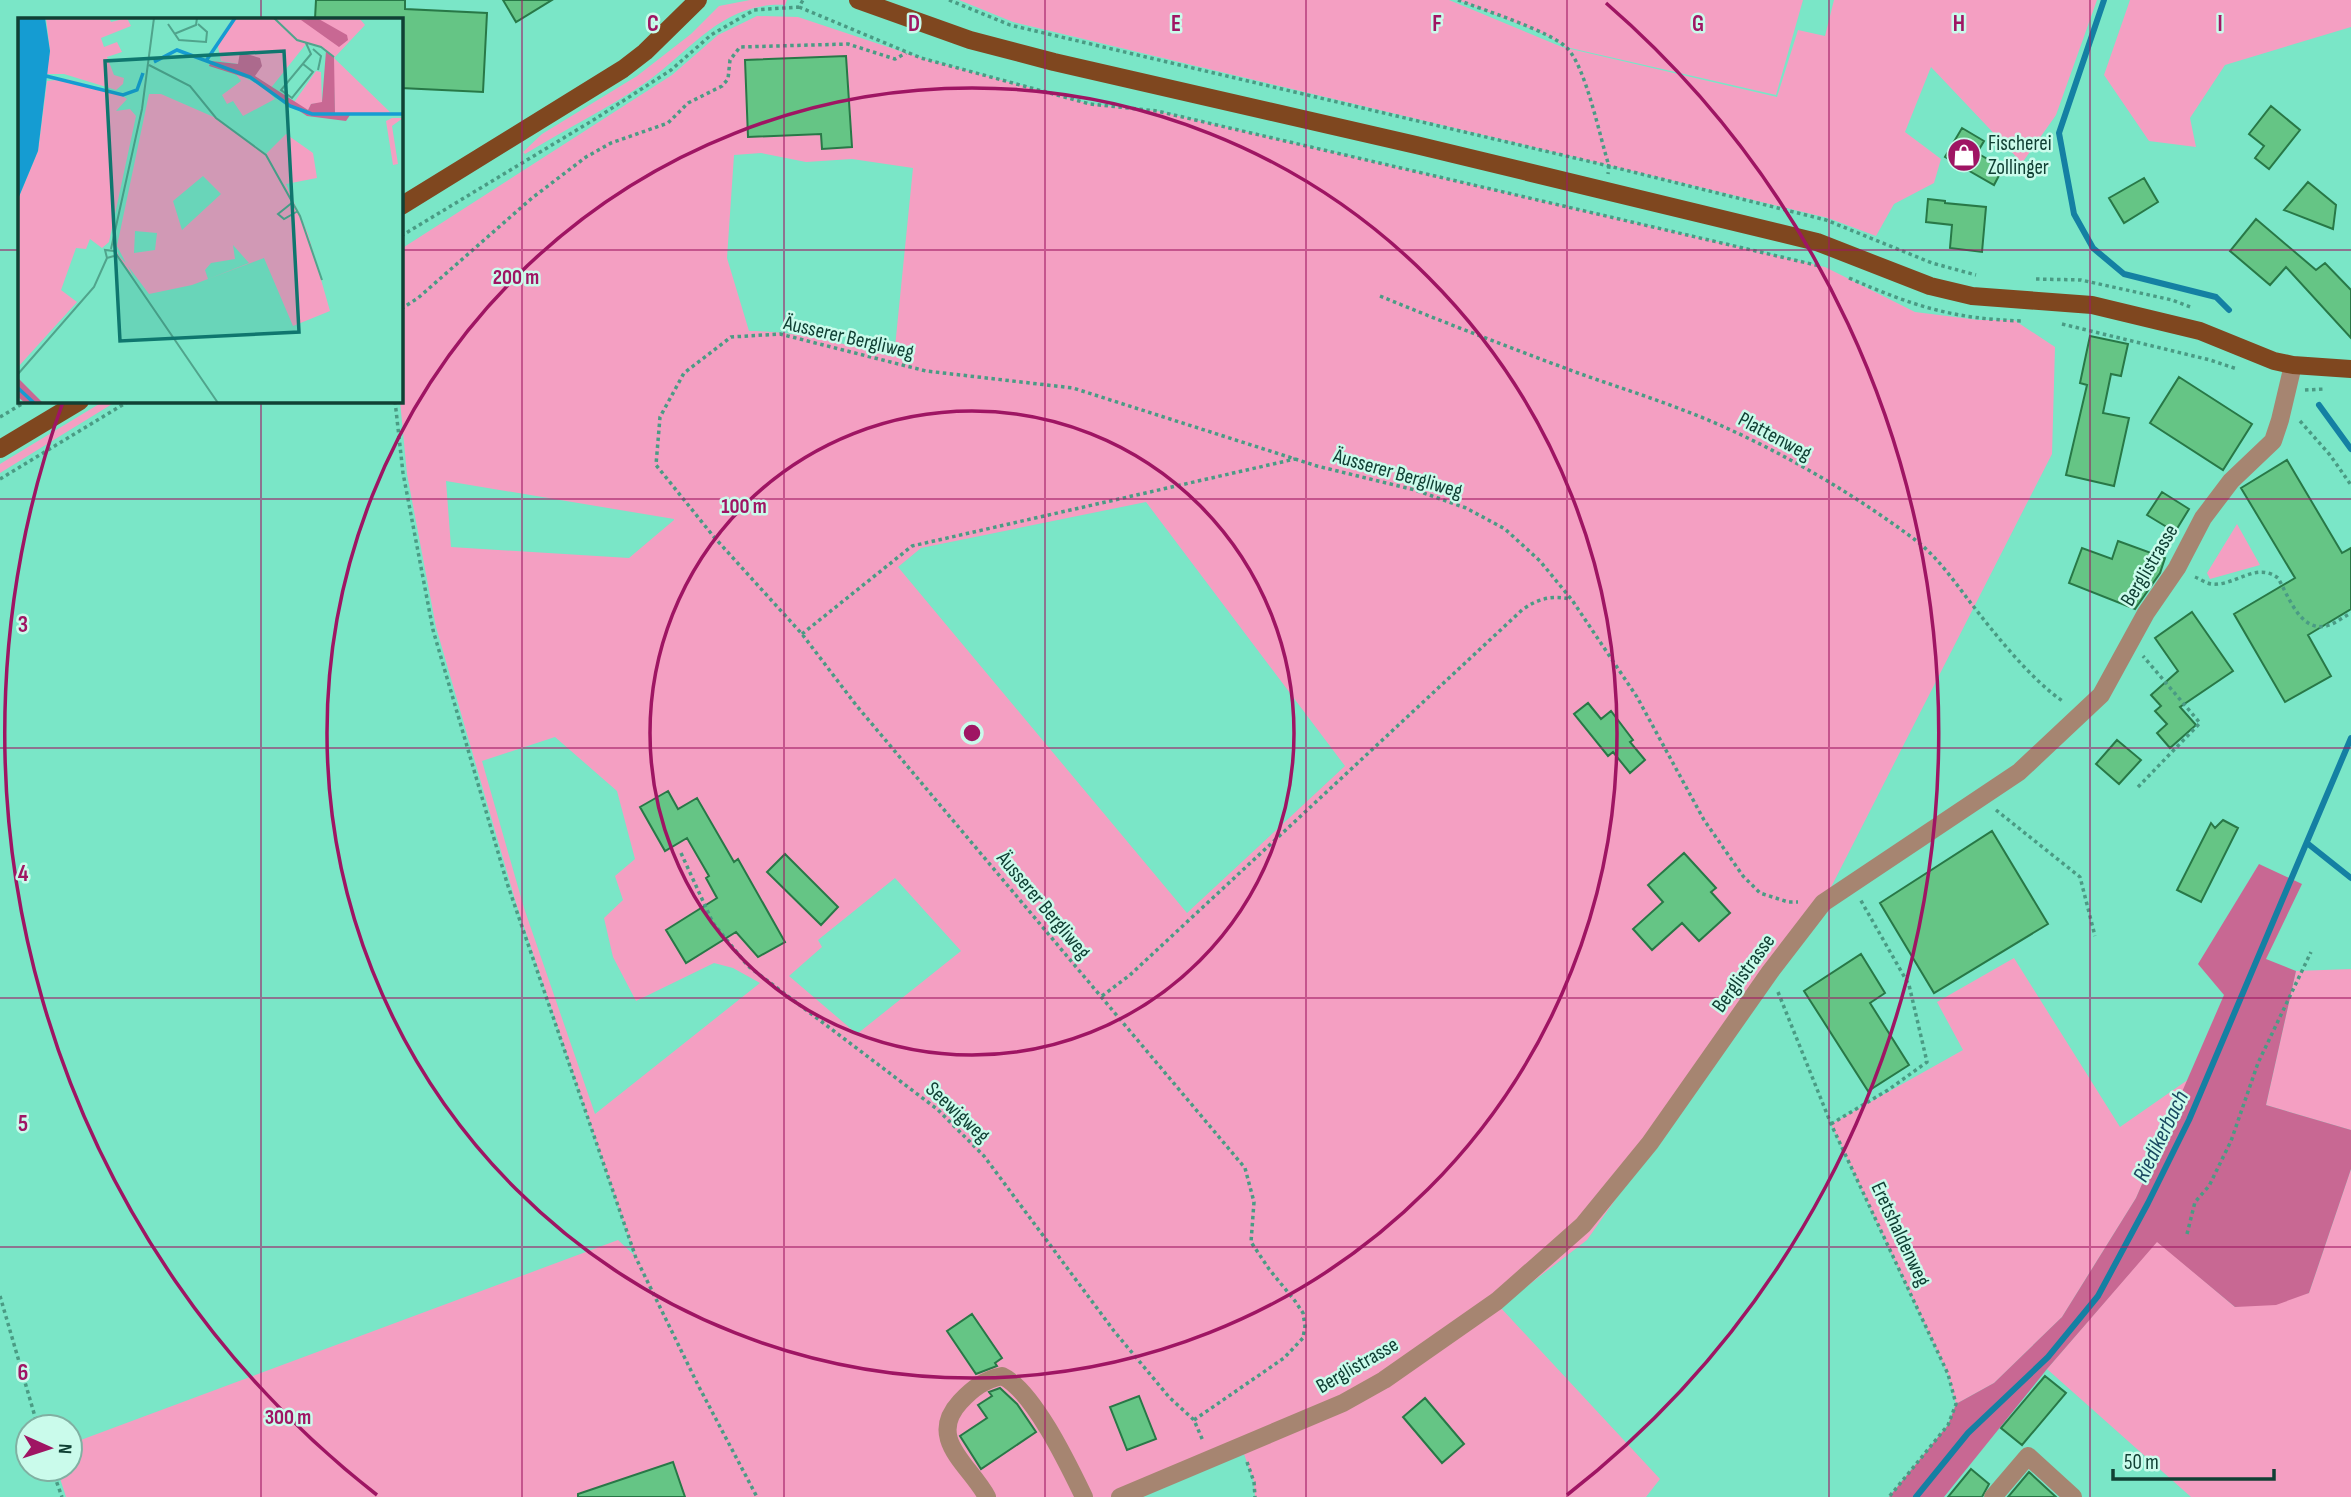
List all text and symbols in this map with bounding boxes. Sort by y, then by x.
text: C [647,10,659,38]
text: D [908,10,920,38]
text: E [1171,10,1181,38]
text: F [1432,10,1442,38]
text: G [1692,10,1704,38]
text: H [1953,10,1965,38]
text: I [2217,10,2223,38]
inset map [18,18,402,402]
place label: Fischerei Zollinger [1988,131,2052,180]
shop icon: Fischerei Zollinger [1945,136,1983,174]
text: 200 m [493,265,539,290]
street label: Äusserer Bergliweg [780,310,916,365]
street label: Plattenweg [1734,407,1816,466]
street label: Äusserer Bergliweg [1330,443,1465,504]
text: 100 m [721,494,767,519]
street label: Berglistrasse [2115,520,2184,611]
text: 3 [18,611,28,639]
centre of rings [960,721,984,745]
street label: Äusserer Bergliweg [991,846,1096,964]
text: 4 [18,860,29,888]
street label: Berglistrasse [1707,929,1780,1017]
street label: Seewigweg [921,1077,995,1148]
water label: Riedikerbach [2127,1086,2195,1187]
text: 5 [18,1110,28,1138]
street label: Eretshaldenweg [1866,1178,1936,1290]
street label: Berglistrasse [1312,1332,1403,1399]
text: 6 [18,1359,28,1387]
text: 300 m [265,1405,311,1430]
north arrow [14,1413,84,1483]
scale bar [2113,1438,2274,1482]
text: N [53,1443,76,1454]
text: 50 m [2124,1450,2159,1475]

